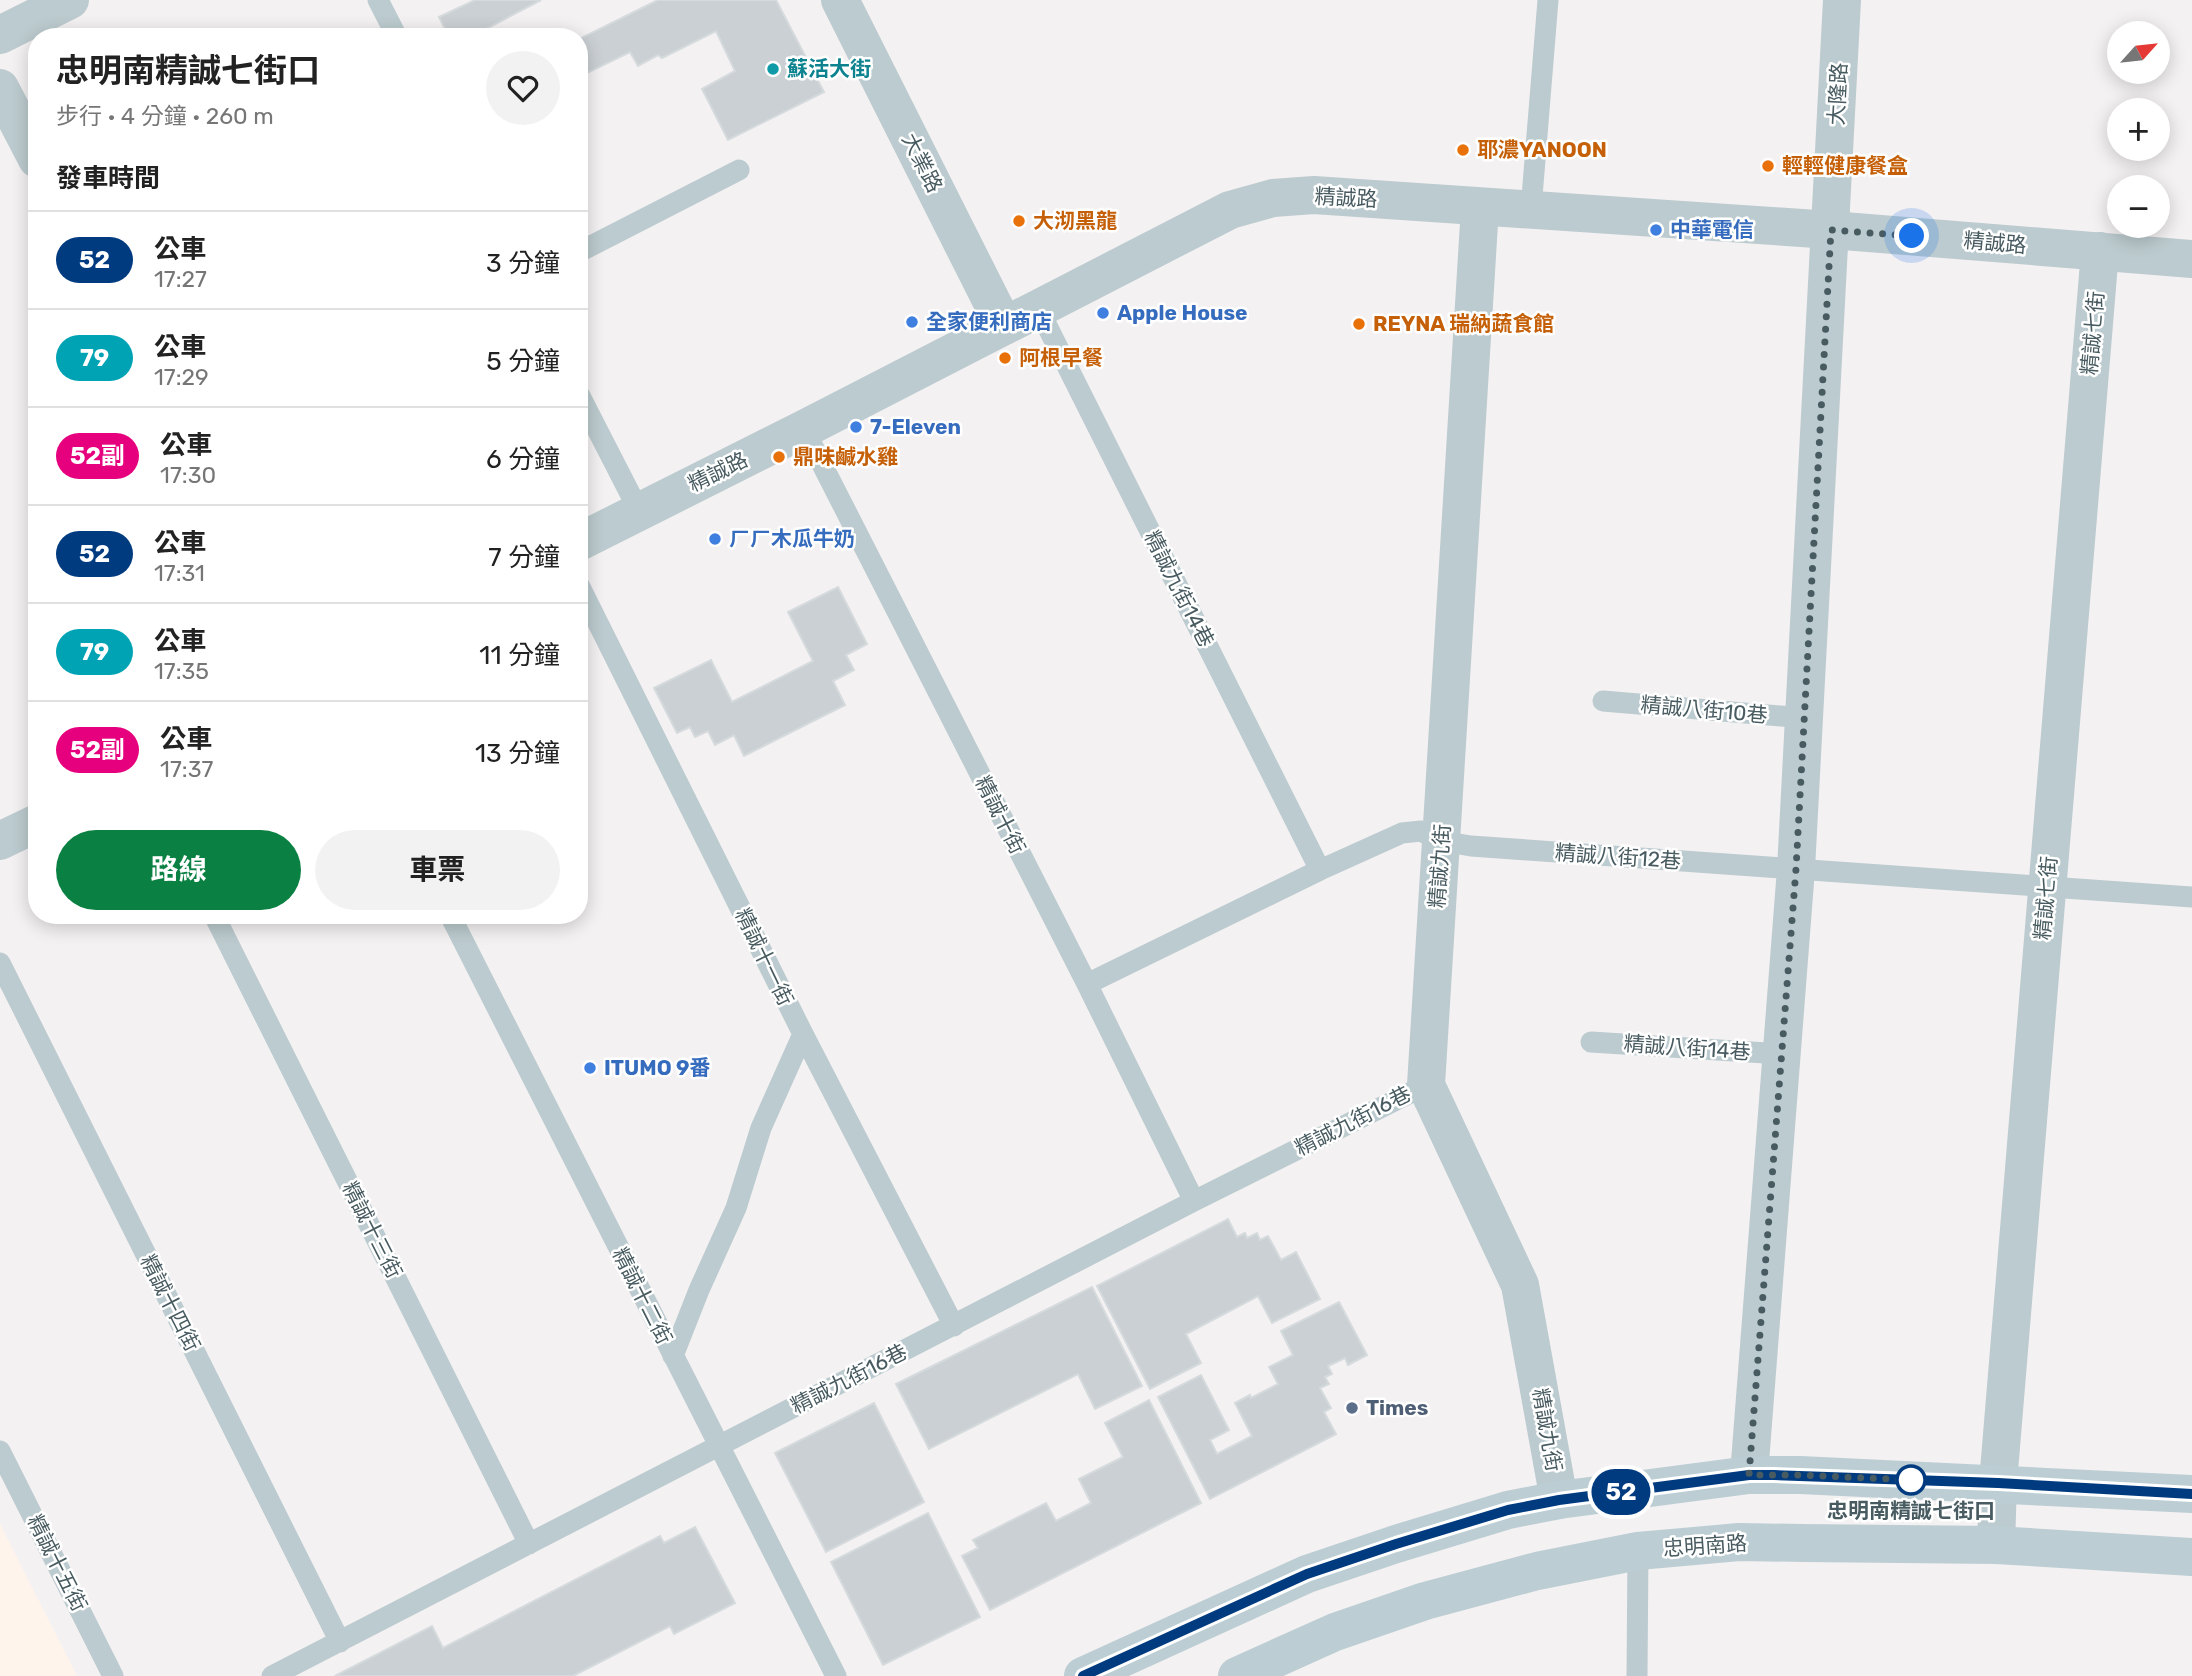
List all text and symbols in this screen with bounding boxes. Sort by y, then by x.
north arrow [2107,21,2170,84]
map controls [2107,21,2170,238]
text: 忠明南精誠七街口 [56,51,320,90]
button: heart [486,51,560,125]
place label: 蘇活大街 [787,56,871,81]
marker: 蘇活大街 [765,61,781,77]
street label: 大隆路 [1823,62,1852,126]
button: + [2107,98,2170,161]
text: 步行 · 4 分鐘 · 260 m [56,102,274,130]
street label: 大業路 [897,129,948,197]
place label: 耶濃YANOON [1477,137,1607,162]
marker: 耶濃YANOON [1455,142,1471,158]
place label: 輕輕健康餐盒 [1782,153,1908,178]
marker: 輕輕健康餐盒 [1760,158,1776,174]
text: 發車時間 [56,163,160,194]
button: − [2107,175,2170,238]
street label: 精誠路 [1314,183,1378,212]
place label: 大沏黑龍 [1033,208,1117,233]
marker: 大沏黑龍 [1011,213,1027,229]
place label: 中華電信 [1670,217,1754,242]
your location [1894,218,1929,253]
marker: 中華電信 [1648,222,1664,238]
street label: 精誠路 [1963,227,2028,258]
text: 公車 [154,234,206,265]
text: 52 [79,246,110,274]
text: 3 分鐘 [486,248,560,279]
text: 17:27 [154,265,207,293]
street label: 精誠七街 [2076,290,2109,376]
place label: Apple House [1117,300,1248,325]
marker: Apple House [1095,305,1111,321]
place label: 全家便利商店 [926,309,1052,334]
place label: REYNA 瑞納蔬食館 [1373,311,1554,336]
marker: 全家便利商店 [904,314,920,330]
marker: REYNA 瑞納蔬食館 [1351,316,1367,332]
text: 公車 [154,332,206,363]
text: 79 [80,344,109,372]
place label: 阿根早餐 [1019,345,1103,370]
text: 5 分鐘 [486,346,560,377]
marker: 阿根早餐 [997,350,1013,366]
text: 17:29 [154,363,209,391]
place label: 7-Eleven [870,414,961,439]
marker: 7-Eleven [848,419,864,435]
text: 公車 [160,430,212,461]
text: 52副 [70,442,125,470]
text: 6 分鐘 [486,444,560,475]
place label: 鼎味鹹水雞 [793,444,898,469]
street label: 精誠路 [684,447,752,497]
marker: 鼎味鹹水雞 [771,449,787,465]
text: 17:30 [160,461,216,489]
place label: ㄏㄏ木瓜牛奶 [729,526,855,551]
street label: 精誠九街14巷 [1139,527,1219,651]
text: 公車 [154,528,206,559]
marker: ㄏㄏ木瓜牛奶 [707,531,723,547]
text: 52 [79,540,110,568]
text: 7 分鐘 [488,542,560,573]
text: 17:31 [154,559,205,587]
text: 公車 [154,626,206,657]
text: 79 [80,638,109,666]
text: 11 分鐘 [479,640,560,671]
text: 17:35 [154,657,209,685]
street label: 精誠八街10巷 [1640,692,1769,728]
text: 公車 [160,724,212,755]
text: 52副 [70,736,125,764]
text: 13 分鐘 [475,738,560,769]
text: 17:37 [160,755,213,783]
street label: 精誠十街 [970,772,1031,858]
street label: 精誠九街 [1424,823,1455,909]
button: 路線 [56,830,301,910]
button: 車票 [315,830,560,910]
street label: 精誠八街12巷 [1554,840,1682,873]
street label: 精誠七街 [2029,855,2062,941]
street label: 精誠十一街 [730,904,799,1009]
street label: 精誠八街14巷 [1623,1031,1751,1064]
place label: ITUMO 9番 [604,1055,711,1080]
marker: ITUMO 9番 [582,1060,598,1076]
street label: 精誠九街16巷 [1291,1081,1415,1160]
street label: 精誠十三街 [337,1177,407,1282]
street label: 精誠十二街 [607,1243,677,1348]
street label: 精誠十四街 [135,1250,205,1355]
street label: 精誠九街16巷 [787,1339,911,1418]
street label: 精誠九街 [1528,1386,1567,1473]
place label: Times [1366,1395,1428,1420]
marker: Times [1344,1400,1360,1416]
marker: 忠明南精誠七街口 [1896,1465,1926,1495]
line badge: 52 [1590,1469,1652,1515]
text: 52 [1605,1478,1637,1506]
place label: 忠明南精誠七街口 [1827,1498,1995,1523]
street label: 精誠十五街 [22,1510,92,1615]
street label: 忠明南路 [1662,1530,1748,1561]

